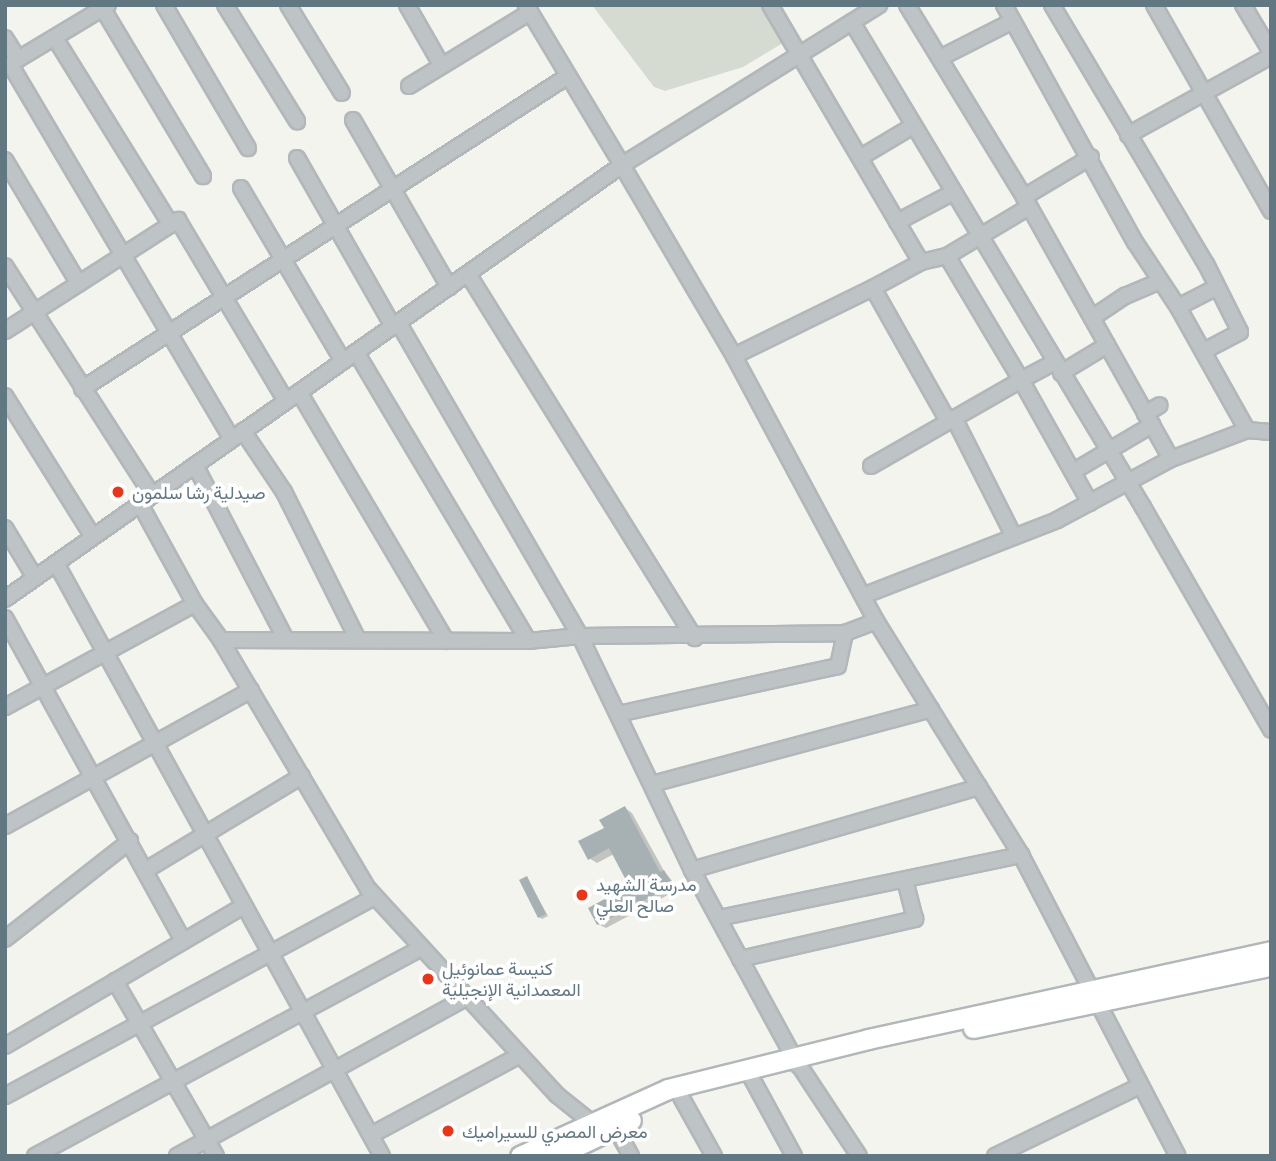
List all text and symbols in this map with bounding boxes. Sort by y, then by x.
place label: صيدلية رشا سلمون [132,481,265,503]
marker: صيدلية رشا سلمون [110,484,126,500]
place label: مدرسة الشهيد صالح العلي [596,874,697,917]
marker: مدرسة الشهيد صالح العلي [574,887,590,903]
place label: كنيسة عمانوئيل المعمدانية الإنجيلية [442,958,581,1000]
marker: كنيسة عمانوئيل المعمدانية الإنجيلية [420,971,436,987]
place label: معرض المصري للسيراميك [462,1120,648,1142]
marker: معرض المصري للسيراميك [440,1123,456,1139]

